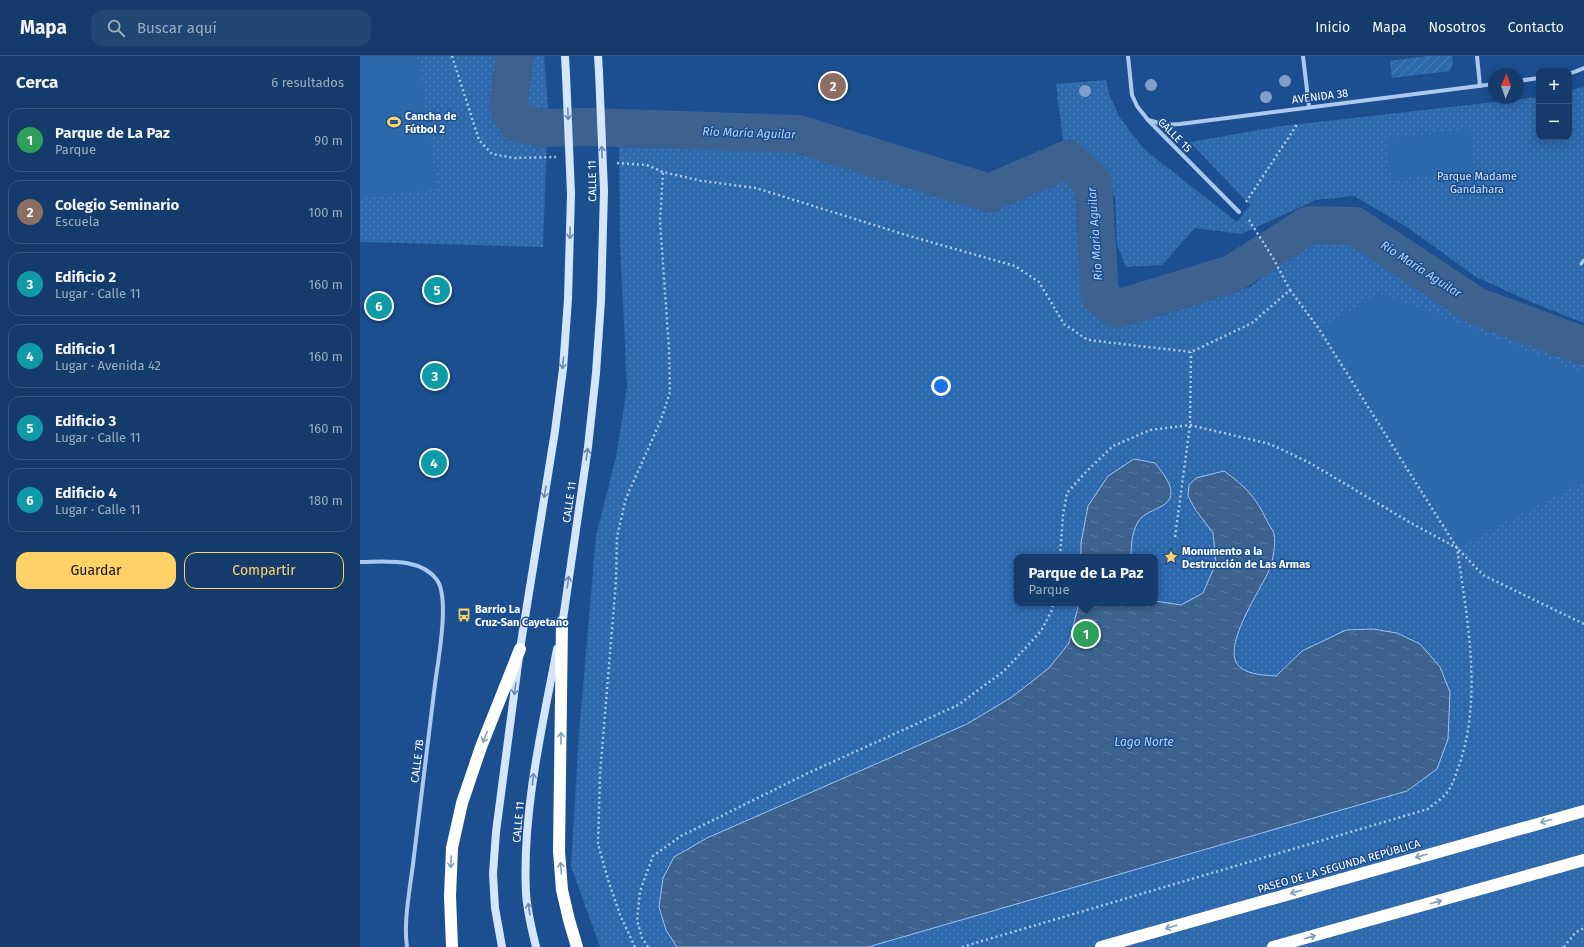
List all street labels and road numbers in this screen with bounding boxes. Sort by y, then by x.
street label: AVENIDA 38 [1291,87,1349,106]
street label: CALLE 15 [1155,116,1195,155]
street label: CALLE 11 [586,160,599,202]
street label: CALLE 11 [560,481,579,524]
street label: CALLE 7B [408,738,427,784]
street label: CALLE 11 [510,801,527,843]
street label: PASEO DE LA SEGUNDA REPÚBLICA [1256,836,1423,896]

